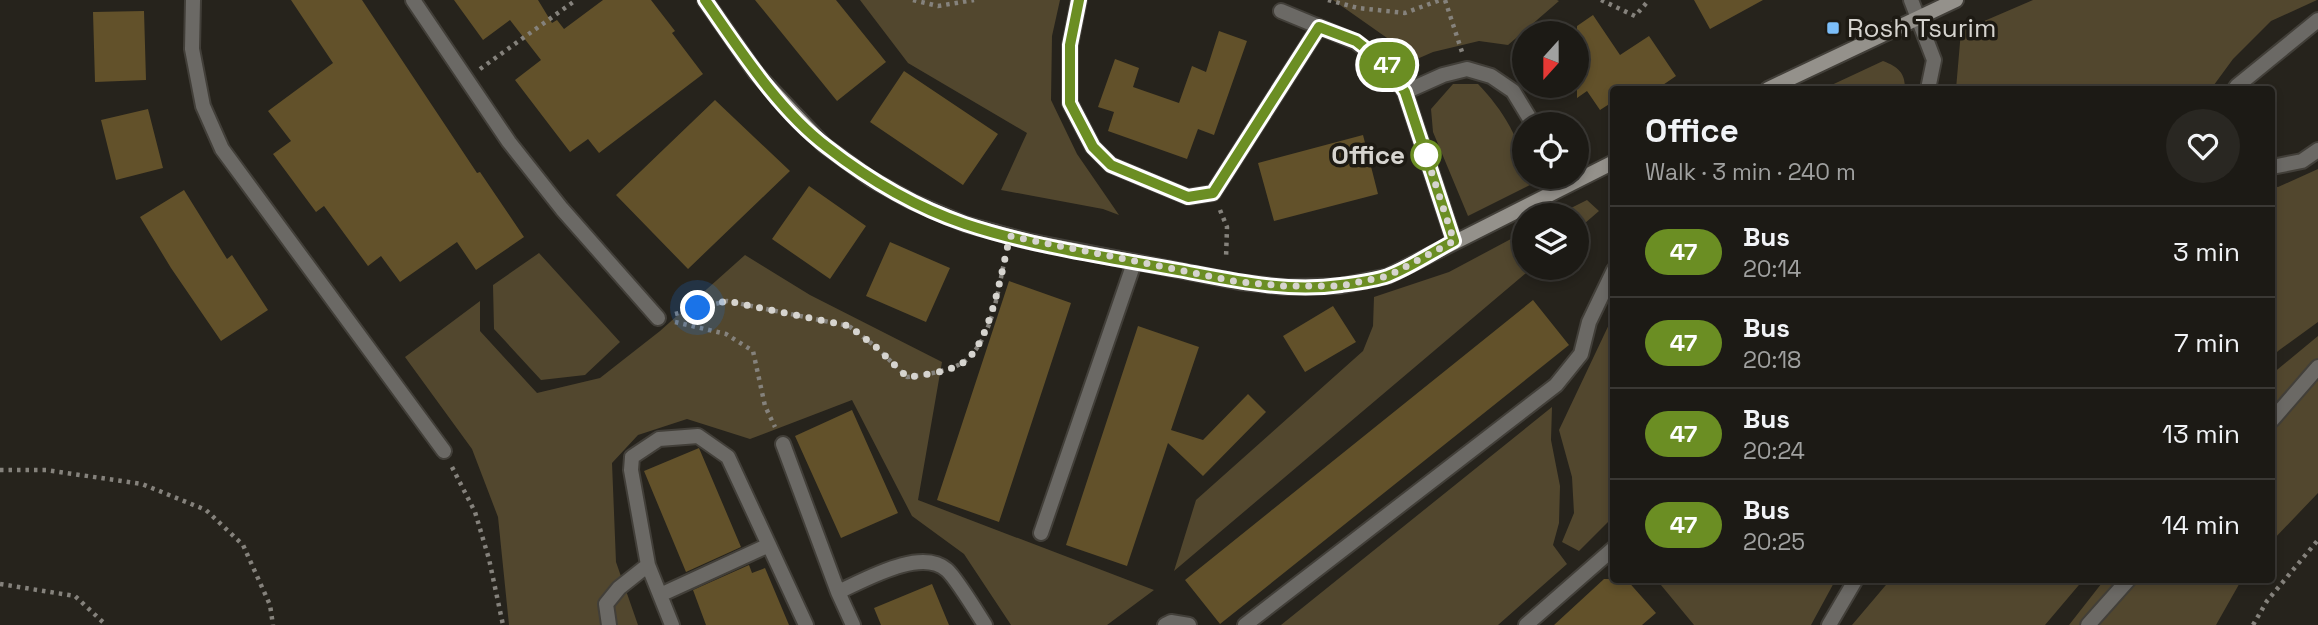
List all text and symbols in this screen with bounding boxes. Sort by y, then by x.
place label: Rosh Tsurim [1847,11,1996,45]
marker: Rosh Tsurim [1825,20,1841,36]
north arrow [1512,21,1589,98]
map controls [1512,21,1589,280]
line badge: 47 [1356,42,1418,88]
text: 47 [1373,49,1401,80]
button: heart [2166,109,2240,183]
text: Office [1645,110,1739,152]
button: locate [1512,112,1589,189]
place label: Office [1331,138,1405,172]
marker: Office [1411,140,1441,170]
text: Walk · 3 min · 240 m [1645,157,1856,187]
button: layers [1512,203,1589,280]
text: Bus [1743,220,1790,254]
text: 3 min [2173,235,2240,269]
text: 47 [1670,236,1697,267]
text: 20:14 [1743,254,1801,284]
your location [680,290,715,325]
text: Bus [1743,311,1790,345]
text: 7 min [2174,326,2240,360]
text: 47 [1670,327,1697,358]
text: 20:18 [1743,345,1801,375]
text: Bus [1743,402,1790,436]
text: 13 min [2162,417,2240,451]
text: 47 [1670,418,1697,449]
text: 20:24 [1743,436,1805,466]
text: Bus [1743,493,1790,527]
text: 14 min [2162,508,2240,542]
text: 47 [1670,509,1697,540]
text: 20:25 [1743,527,1805,557]

